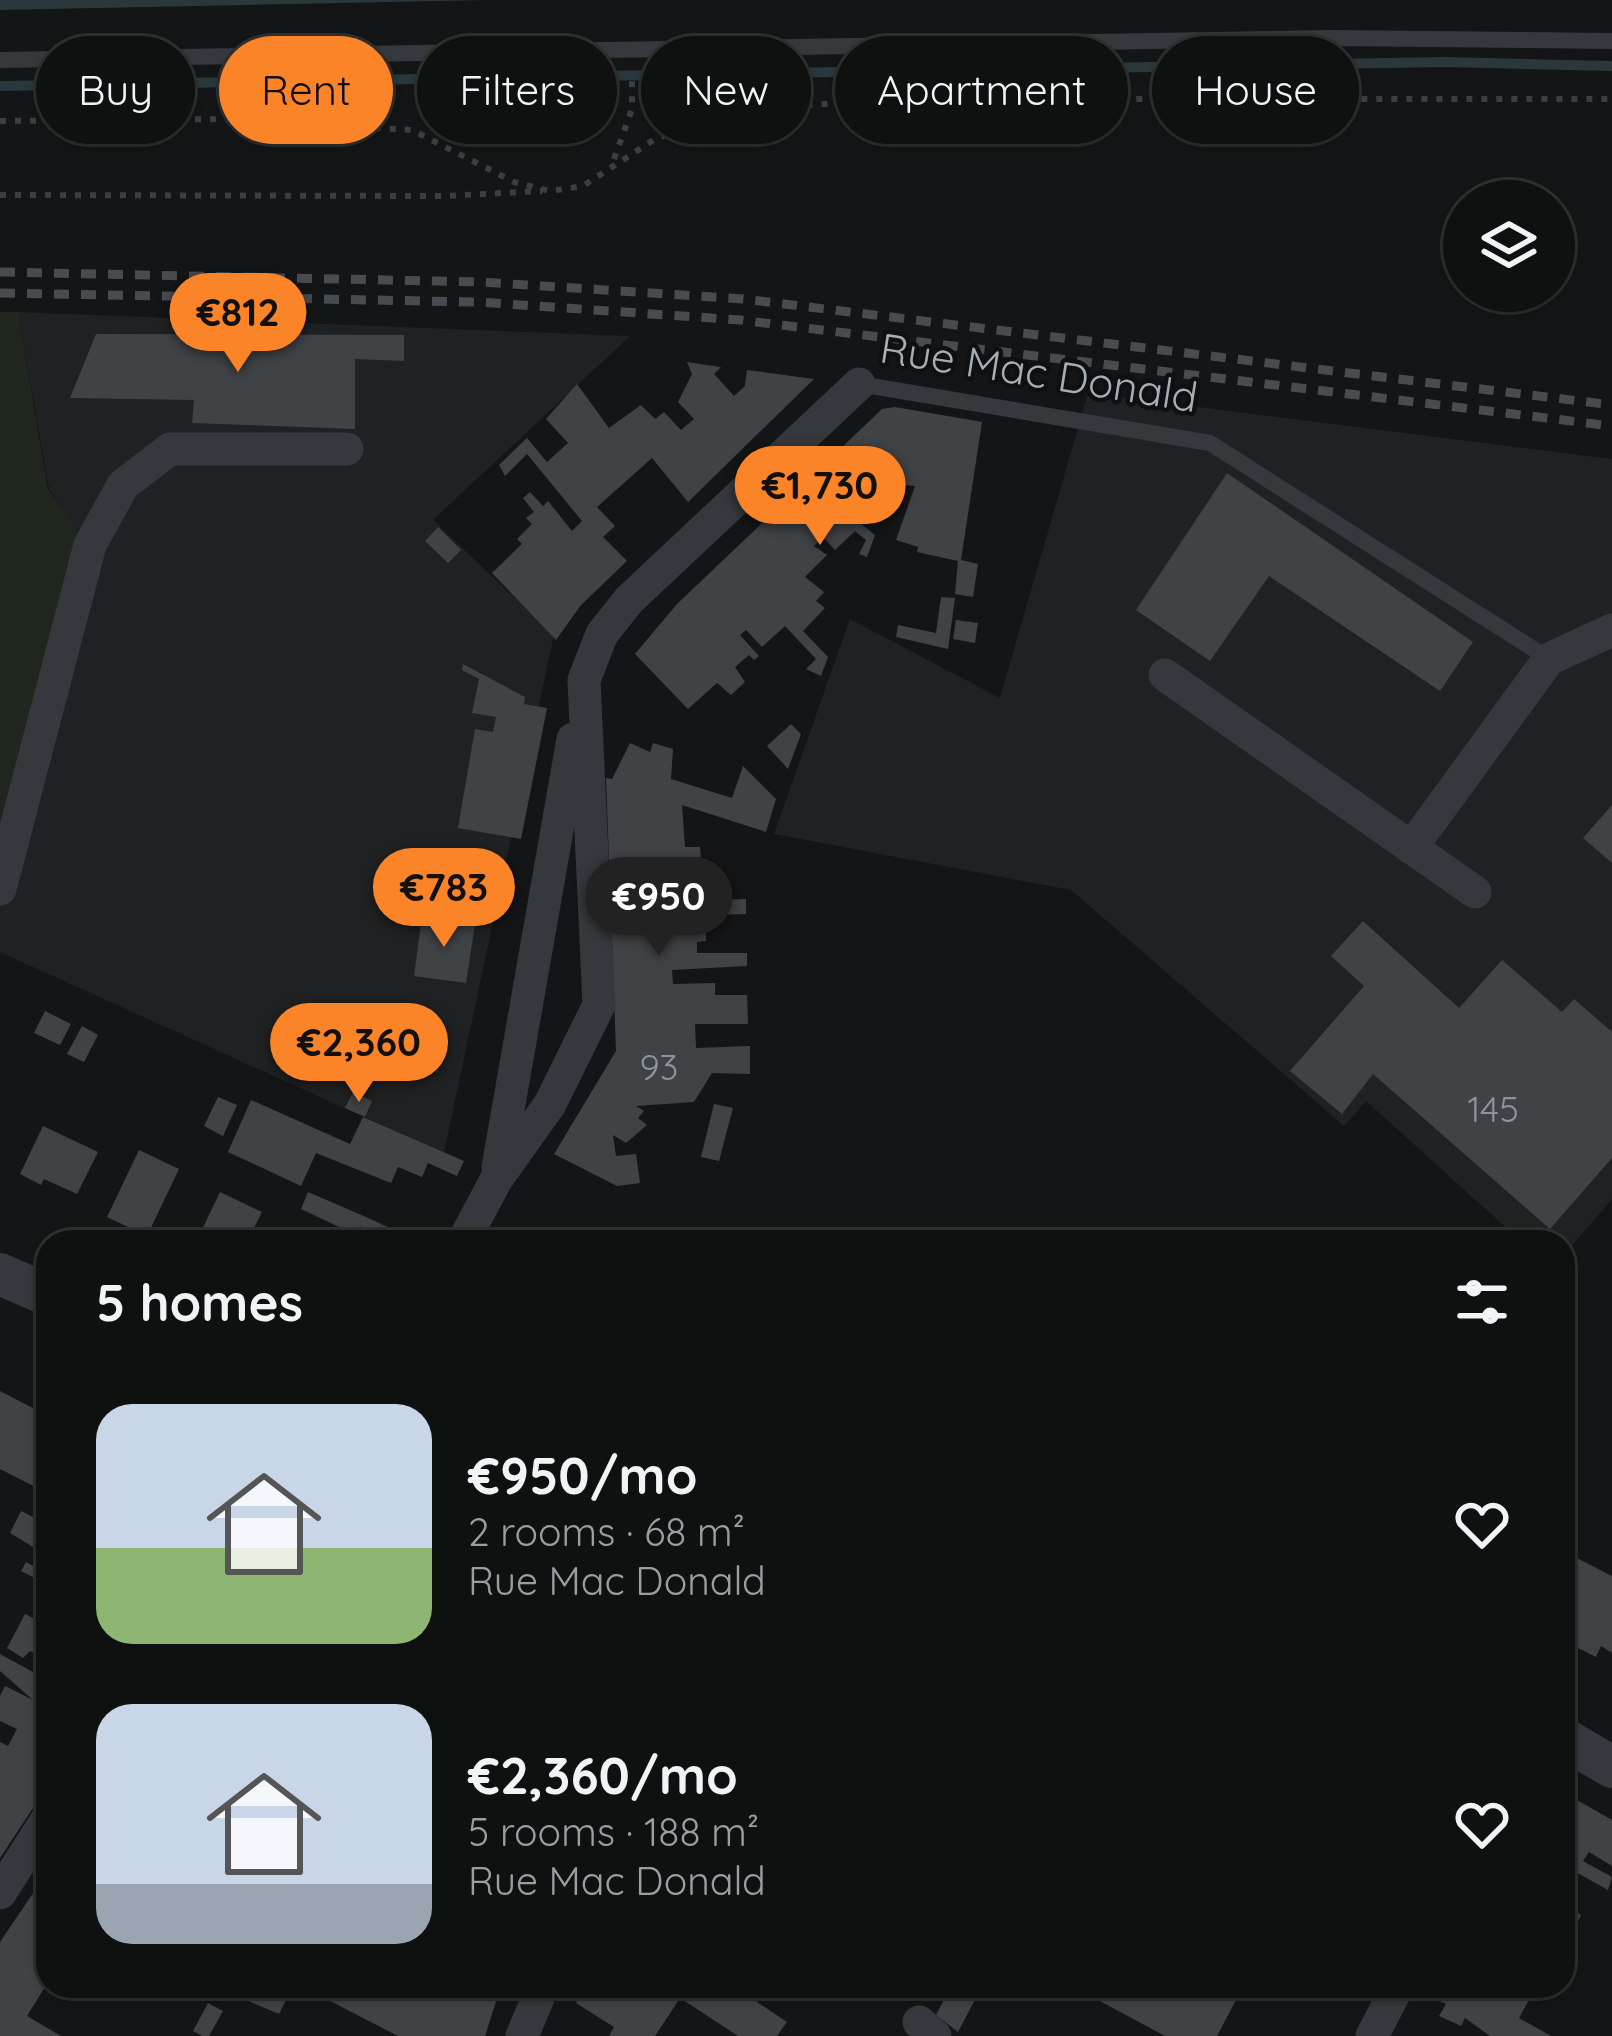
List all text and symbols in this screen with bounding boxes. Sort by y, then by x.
chip: Buy [36,36,195,144]
chip: Rent [219,36,393,144]
chip: Filters [417,36,617,144]
chip: New [641,36,811,144]
chip: Apartment [835,36,1128,144]
chip: House [1152,36,1359,144]
map controls [1443,180,1575,312]
button: layers [1443,180,1575,312]
pin: €812 [167,273,309,375]
text: €812 [196,287,280,336]
street label: Rue Mac Donald [877,321,1201,423]
pin: €1,730 [722,446,918,548]
text: €1,730 [762,460,878,509]
pin: €783 [373,848,515,950]
pin: €950 [588,857,730,959]
text: €783 [400,862,488,911]
text: €950 [612,871,706,920]
pin: €2,360 [261,1003,457,1105]
text: €2,360 [297,1017,421,1066]
house number: 93 [640,1044,678,1089]
house number: 145 [1467,1086,1519,1131]
icon: filters [1449,1269,1515,1335]
text: 5 homes [96,1270,303,1334]
text: €950/mo [468,1443,697,1507]
icon: home [192,1452,336,1596]
icon: heart [1449,1491,1515,1557]
text: 2 rooms · 68 m² [468,1507,745,1556]
text: Rue Mac Donald [468,1556,766,1605]
text: €2,360/mo [468,1743,738,1807]
icon: home [192,1752,336,1896]
icon: heart [1449,1791,1515,1857]
text: 5 rooms · 188 m² [468,1807,759,1856]
text: Rue Mac Donald [468,1856,766,1905]

